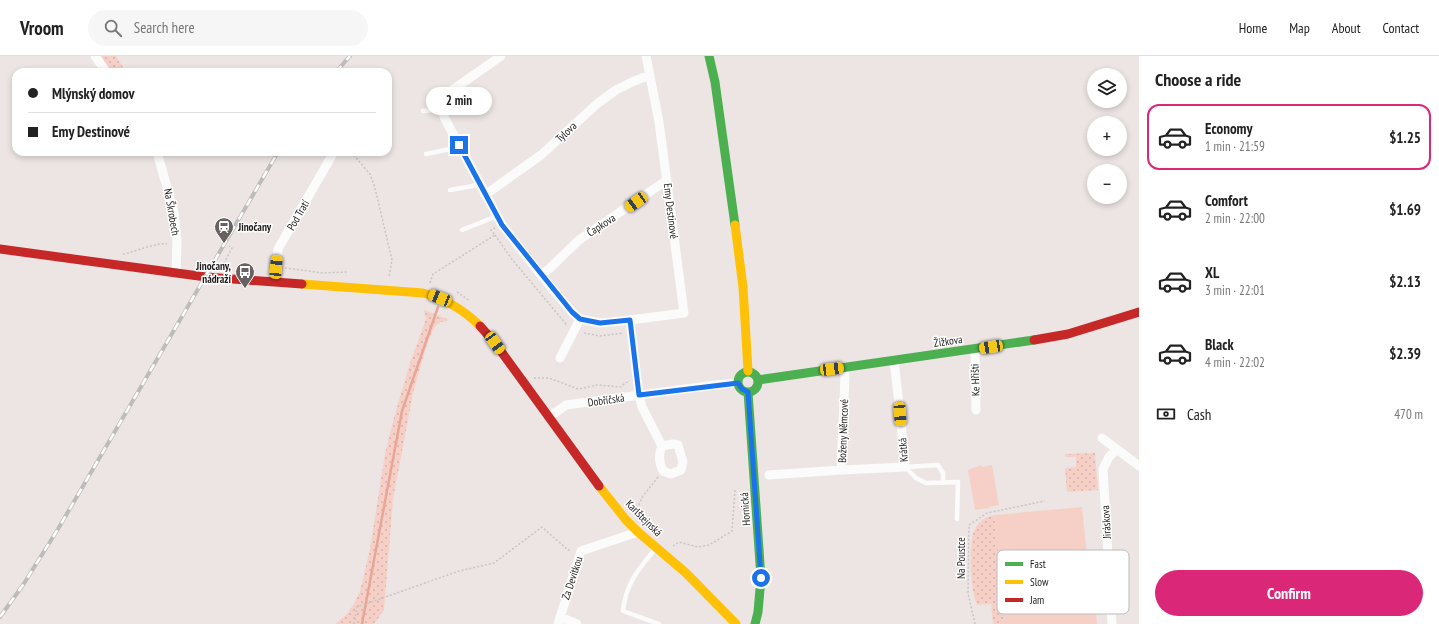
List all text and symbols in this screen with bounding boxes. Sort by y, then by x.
search box [88,10,368,46]
text: Vroom [20,16,64,40]
icon: search [102,17,124,39]
text: Search here [134,18,195,37]
text: Home [1239,19,1267,37]
text: Map [1289,19,1310,37]
text: About [1332,19,1361,37]
text: Contact [1383,19,1419,37]
map controls [1087,68,1127,204]
button: layers [1087,68,1127,108]
text: Choose a ride [1155,68,1241,91]
text: Mlýnský domov [52,84,134,103]
callout: 2 min [426,87,492,115]
text: 2 min [446,92,472,109]
button: + [1087,116,1127,156]
street label: Tylova [553,119,579,145]
icon: car [1157,119,1193,155]
text: Economy [1205,119,1253,138]
text: Emy Destinové [52,122,130,141]
text: $1.25 [1389,128,1421,147]
route end [450,136,468,154]
text: 1 min · 21:59 [1205,138,1265,155]
button: − [1087,164,1127,204]
street label: Emy Destinové [661,182,681,240]
street label: Na Škrobech [161,187,183,237]
car [623,190,649,214]
icon: car [1157,191,1193,227]
text: Comfort [1205,191,1248,210]
street label: Pod Tratí [284,197,313,233]
text: $1.69 [1389,200,1421,219]
text: 2 min · 22:00 [1205,210,1265,227]
street label: Čapkova [584,211,618,239]
station icon: Jinočany [213,216,235,244]
place label: Jinočany [237,220,272,234]
car [269,255,283,279]
place label: Jinočany, nádraží [195,259,232,286]
bus stop icon: Jinočany, nádraží [234,261,256,289]
icon: car [1157,263,1193,299]
text: XL [1205,263,1219,282]
text: $2.13 [1389,272,1421,291]
text: 3 min · 22:01 [1205,282,1265,299]
car [427,288,453,308]
car [483,330,507,356]
street label: Žižkova [933,332,963,350]
icon: car [1157,335,1193,371]
text: Black [1205,335,1234,354]
car [978,339,1004,355]
text: $2.39 [1389,344,1421,363]
text: 4 min · 22:02 [1205,354,1265,371]
car [819,362,845,376]
street label: Ke Hřišti [967,364,983,396]
street label: Dobříčská [587,390,625,410]
street label: Boženy Němcové [835,398,851,463]
car [893,402,907,426]
icon: cash [1155,403,1177,425]
text: Cash [1187,405,1211,424]
text: 470 m [1394,406,1423,423]
street label: Krátká [895,437,911,463]
street label: Hornická [737,492,753,526]
street label: Karlštejnská [623,497,665,539]
street label: Jiráskova [1098,505,1114,540]
street label: Na Poustce [954,537,968,579]
legend [997,550,1129,614]
street label: Za Devítkou [558,554,586,602]
text: Fast [1030,557,1046,571]
route start [752,569,770,587]
button: Confirm [1155,570,1423,616]
text: Slow [1030,575,1049,589]
text: Jam [1029,593,1044,607]

